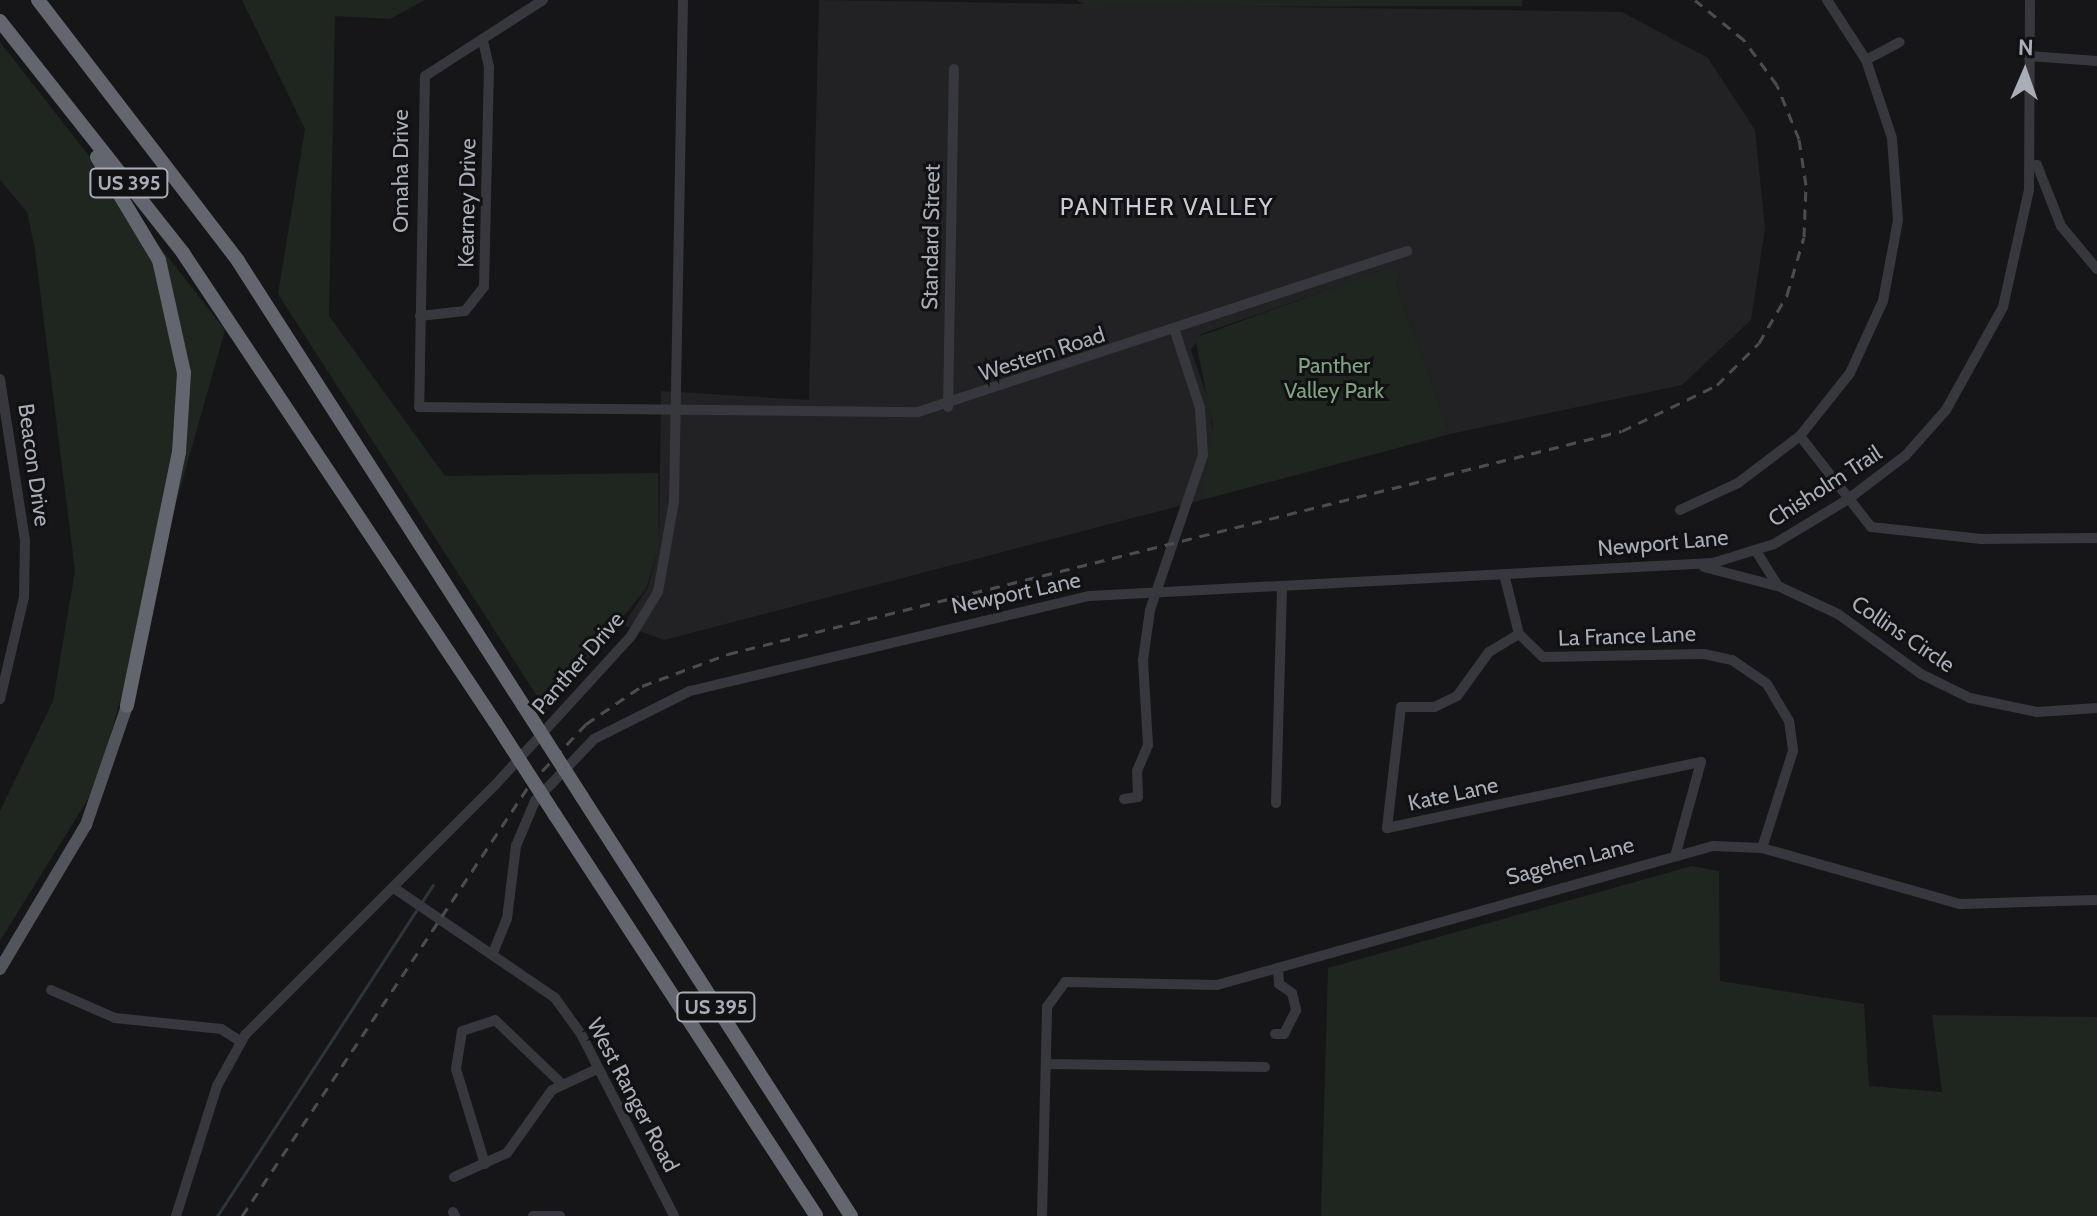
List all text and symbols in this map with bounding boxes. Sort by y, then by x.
north arrow [1985,32,2065,112]
text: N [2018,34,2034,61]
street label: Omaha Drive [388,109,414,233]
street label: Kearney Drive [453,138,481,268]
street label: Standard Street [917,164,945,310]
road number: US 395 [89,167,169,199]
district label: PANTHER VALLEY [1060,193,1274,221]
street label: Western Road [976,321,1108,387]
park label: Panther Valley Park [1284,352,1384,404]
street label: Beacon Drive [12,402,56,528]
street label: Chisholm Trail [1763,440,1887,532]
street label: Newport Lane [1596,524,1730,562]
street label: Newport Lane [949,566,1083,620]
street label: Collins Circle [1846,590,1960,678]
street label: Panther Drive [526,606,630,720]
street label: La France Lane [1558,620,1696,652]
street label: Kate Lane [1406,772,1500,816]
street label: Sagehen Lane [1503,831,1637,891]
road number: US 395 [676,991,756,1023]
street label: West Ranger Road [581,1014,685,1176]

